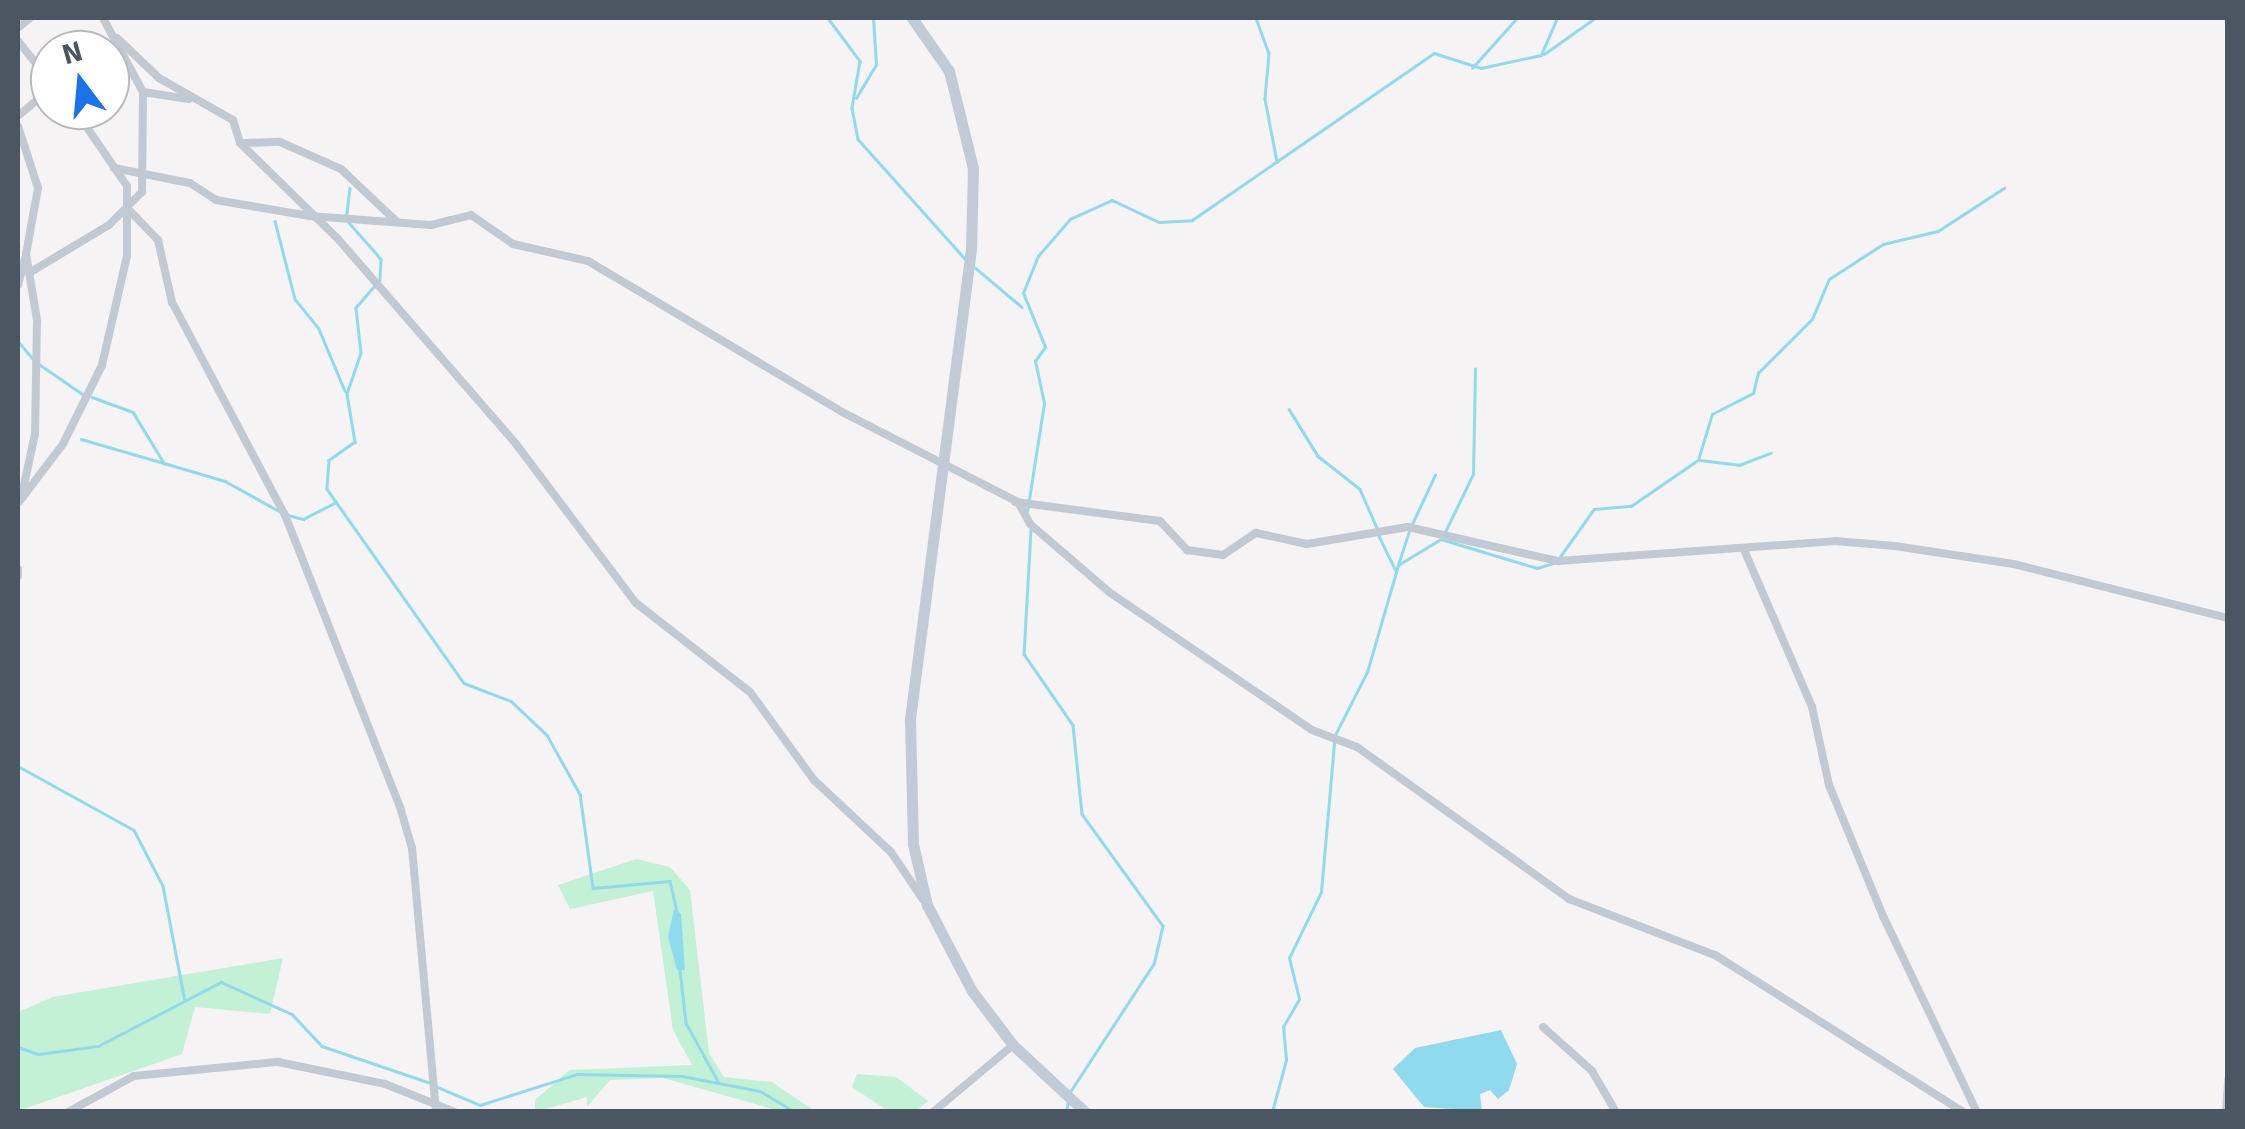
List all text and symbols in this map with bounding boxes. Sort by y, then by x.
north arrow [30,30,130,130]
text: N [58,34,86,72]

